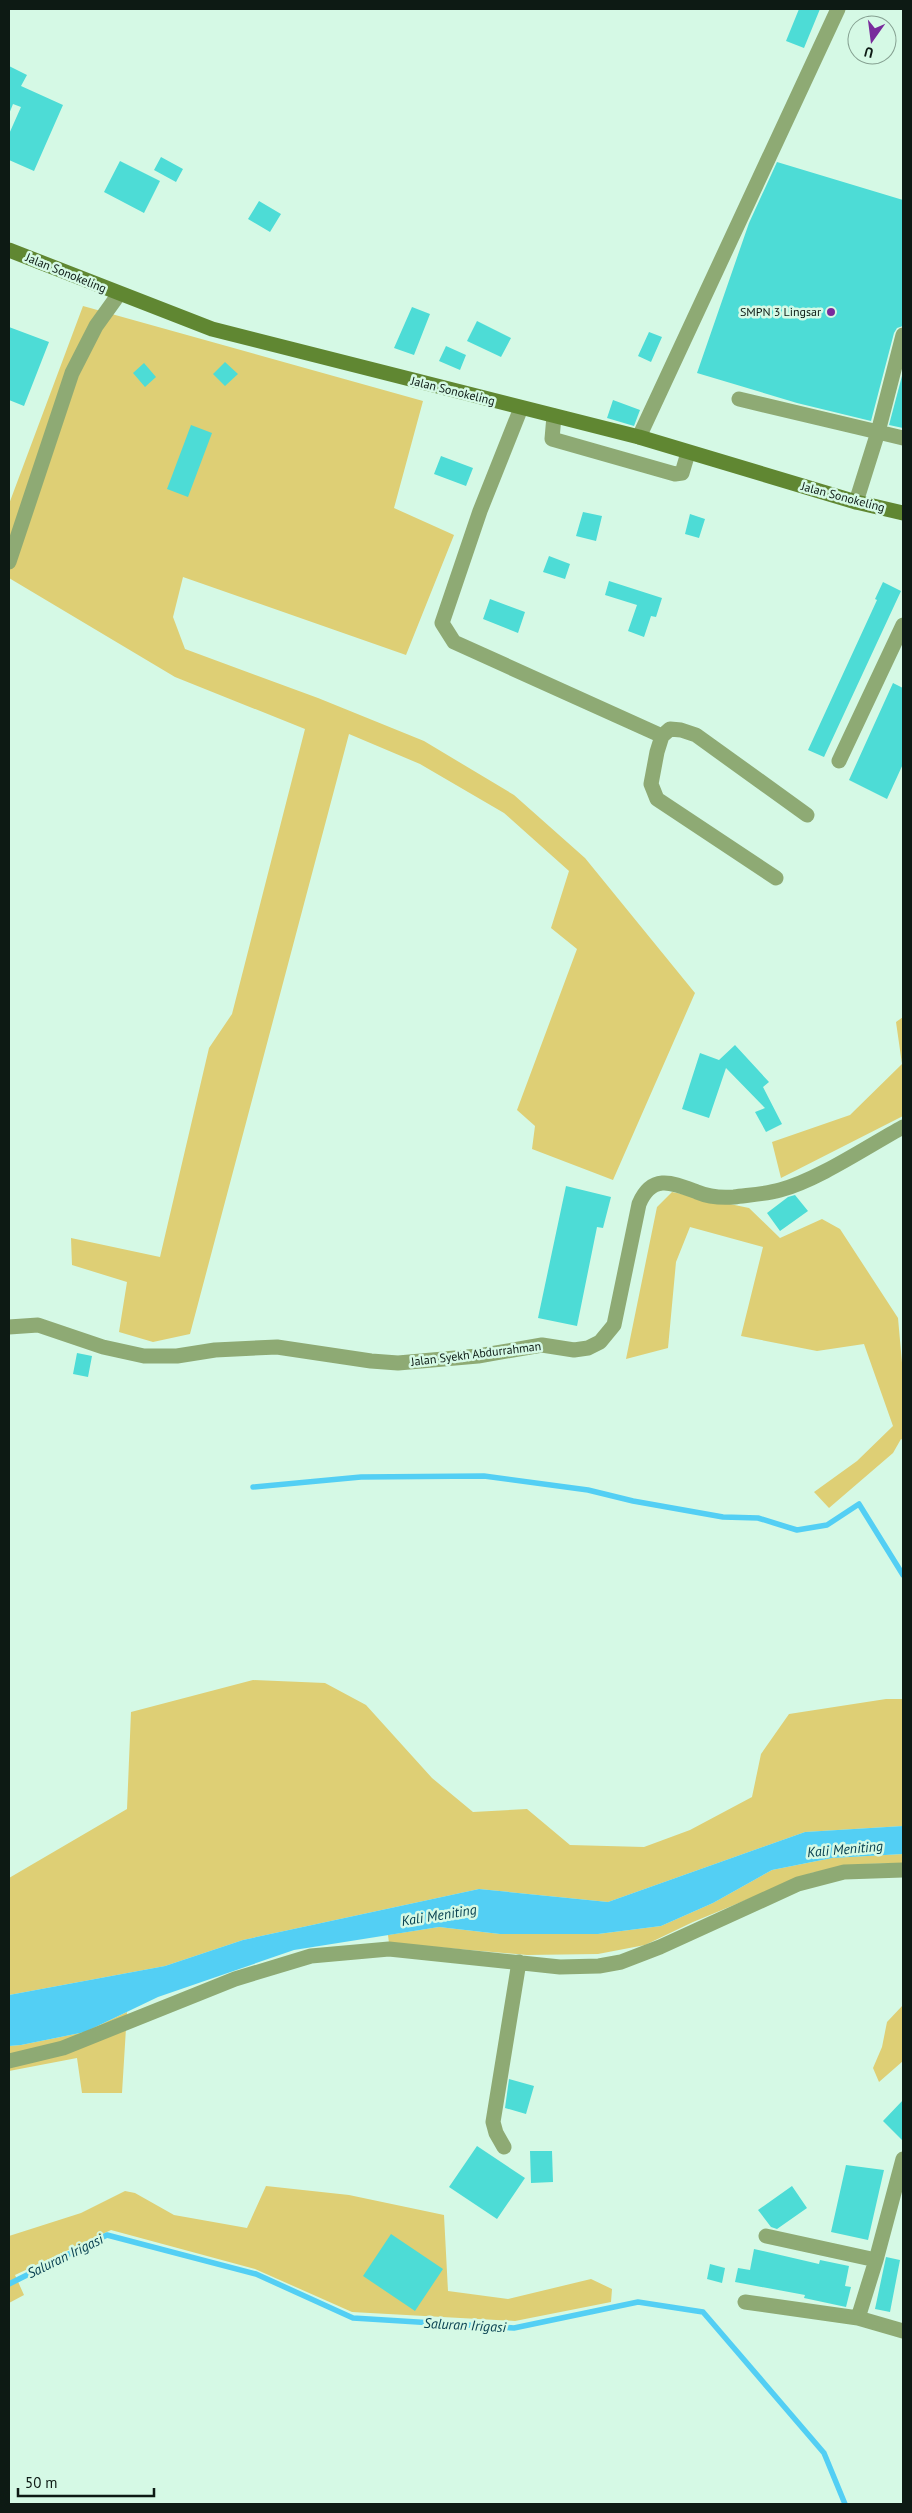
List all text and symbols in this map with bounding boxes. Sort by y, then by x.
north arrow [847,15,897,65]
text: U [862,43,875,62]
street label: Jalan Sonokeling [23,249,109,296]
place label: SMPN 3 Lingsar [740,304,821,319]
marker: SMPN 3 Lingsar [825,306,837,318]
street label: Jalan Sonokeling [409,373,497,408]
street label: Jalan Sonokeling [799,478,887,515]
street label: Jalan Syekh Abdurrahman [409,1338,542,1369]
water label: Kali Meniting [806,1837,884,1861]
water label: Kali Meniting [400,1900,478,1930]
water label: Saluran Irigasi [24,2230,106,2282]
water label: Saluran Irigasi [423,2314,507,2336]
scale bar [18,2466,154,2498]
text: 50 m [25,2473,58,2492]

